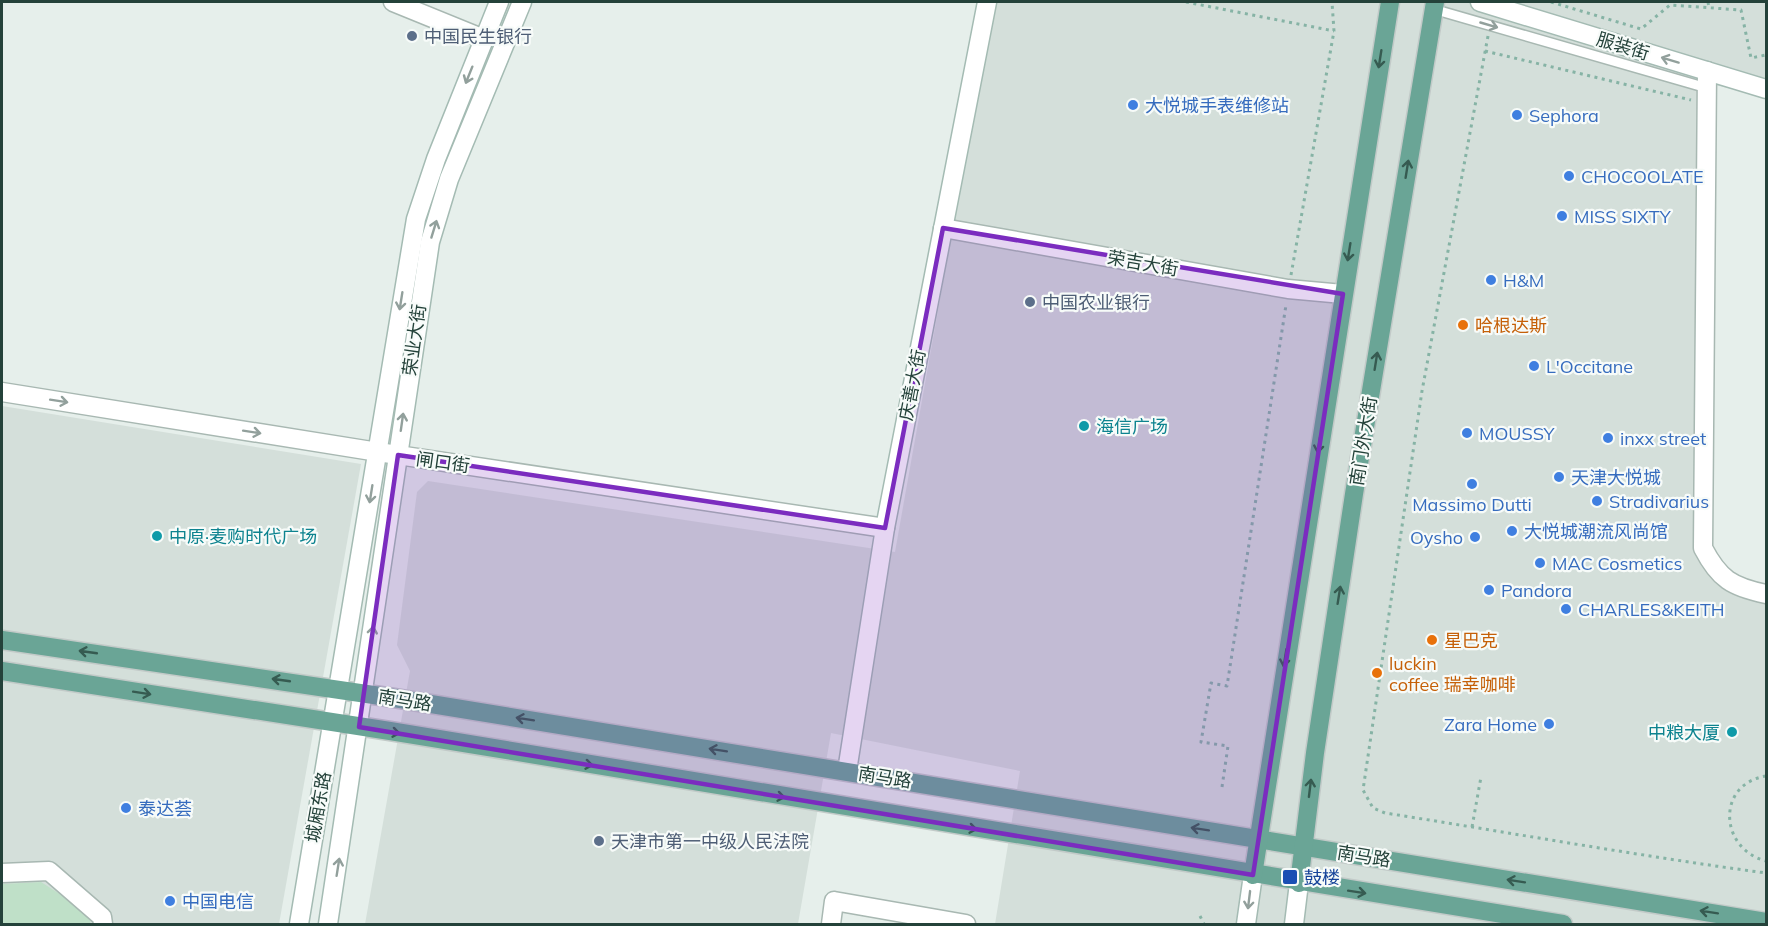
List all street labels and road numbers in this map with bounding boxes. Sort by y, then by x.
street label: 服装街 [1594,27,1652,65]
street label: 荣吉大街 [1106,245,1180,281]
street label: 荣业大街 [398,303,430,377]
street label: 庆善大街 [894,347,930,423]
street label: 南门外大街 [1345,395,1381,487]
street label: 闸口街 [415,447,471,477]
street label: 南马路 [377,684,433,716]
street label: 南马路 [857,761,913,793]
street label: 城厢东路 [300,770,336,844]
street label: 南马路 [1336,840,1392,872]

